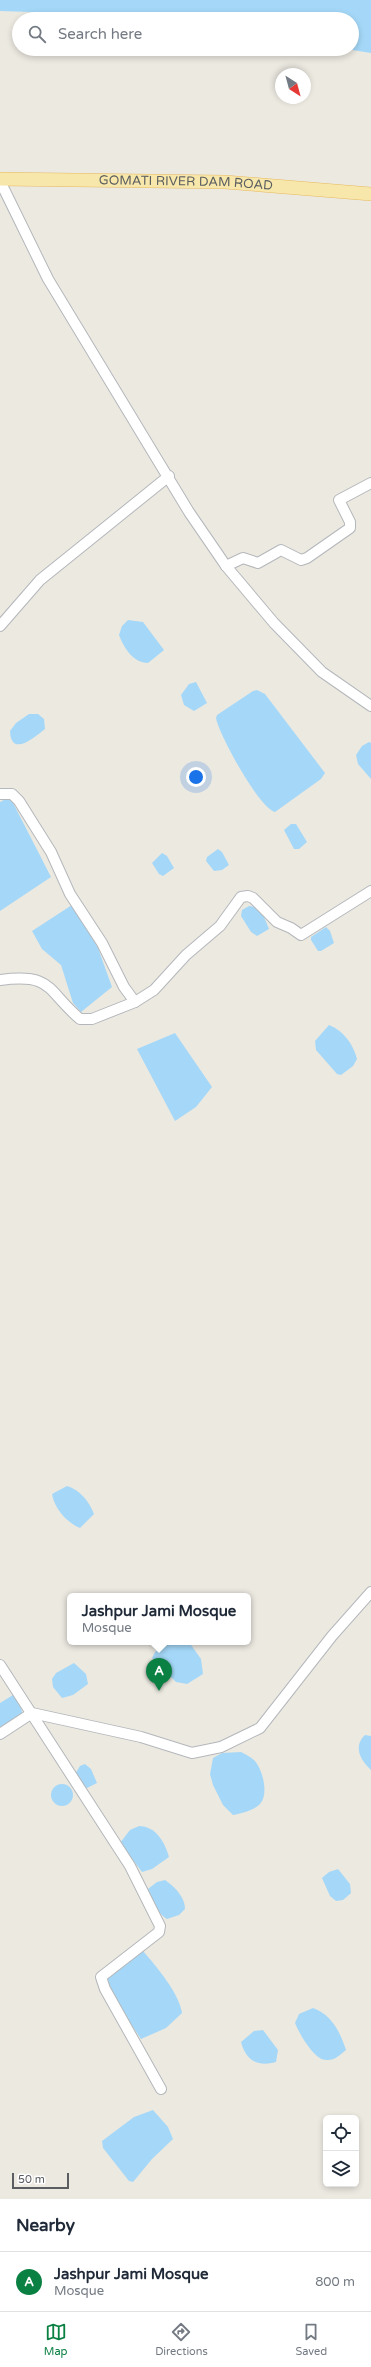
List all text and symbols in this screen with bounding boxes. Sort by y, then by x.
search box [12,12,359,56]
icon: search [26,23,48,45]
text: Search here [58,25,142,43]
north arrow [275,68,311,104]
street label: GOMATI RIVER DAM ROAD [99,172,274,194]
your location [186,767,206,787]
popup [67,1593,251,1645]
text: Jashpur Jami Mosque [82,1602,236,1620]
text: Mosque [82,1620,132,1636]
pin: A [146,1658,172,1691]
map controls [323,2115,359,2187]
button: locate [323,2115,359,2151]
button: layers [323,2151,359,2187]
scale bar [12,2171,69,2190]
text: 50 m [18,2173,45,2186]
text: Nearby [16,2215,75,2236]
text: Jashpur Jami Mosque [54,2265,209,2283]
text: A [24,2274,34,2290]
text: 800 m [315,2274,355,2290]
text: Mosque [54,2283,104,2299]
tab: Map [44,2321,68,2358]
tab: Directions [155,2321,208,2358]
tab: Saved [295,2321,327,2358]

